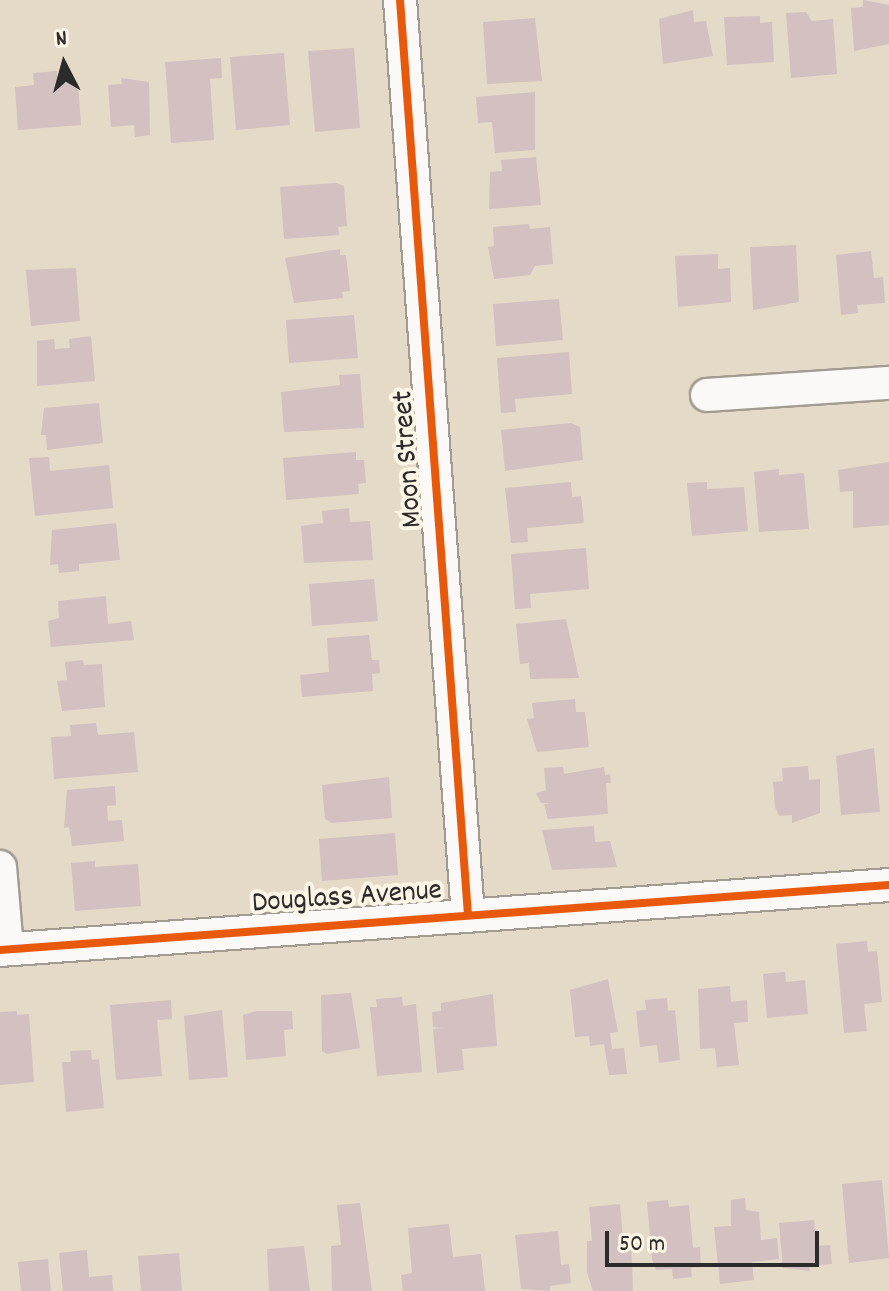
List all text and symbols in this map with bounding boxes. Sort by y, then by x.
north arrow [24,24,104,104]
text: N [54,24,68,56]
street label: Moon Street [387,389,433,529]
street label: Douglass Avenue [251,874,443,924]
scale bar [609,1215,823,1265]
text: 50 m [619,1228,665,1262]

